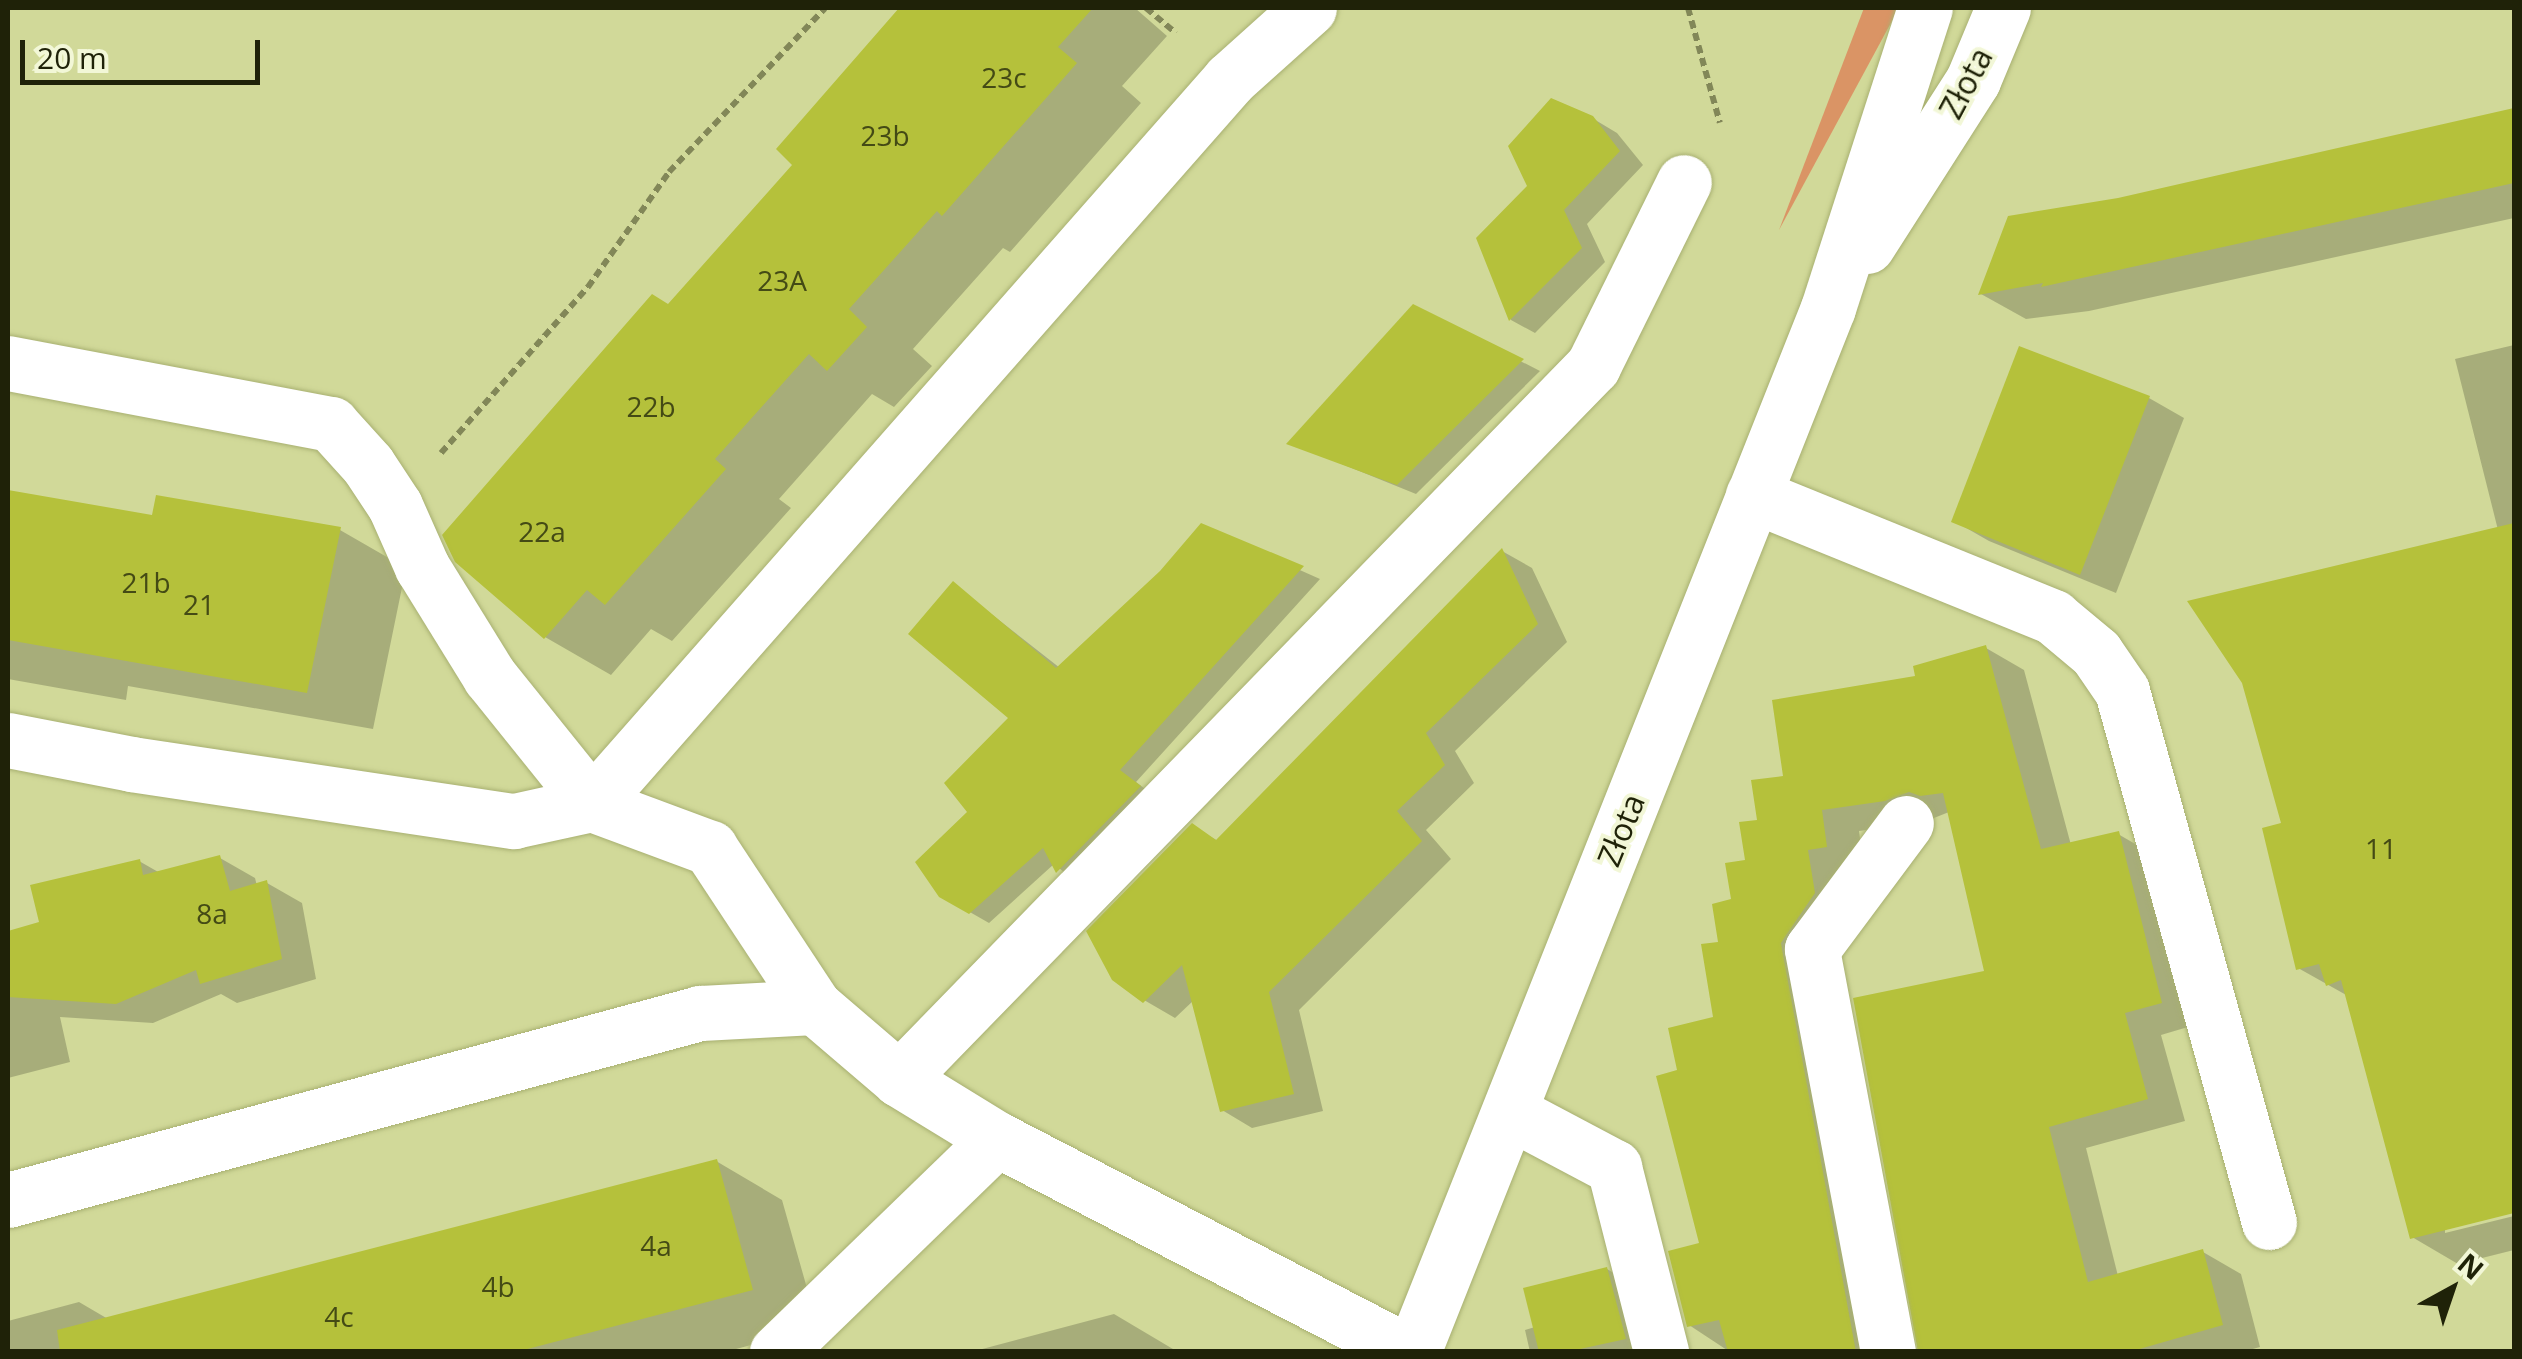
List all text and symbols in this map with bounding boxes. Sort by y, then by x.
scale bar [25,20,265,82]
text: 20 m [37,37,107,78]
street label: Złota [1931,41,2001,125]
house number: 23c [981,60,1027,94]
house number: 23b [860,118,910,152]
house number: 23A [757,263,807,297]
house number: 22b [626,389,676,423]
house number: 22a [518,514,566,548]
house number: 21b [121,565,171,599]
house number: 21 [183,587,215,621]
street label: Złota [1589,788,1653,872]
house number: 11 [2365,831,2397,865]
house number: 8a [196,896,228,930]
house number: 4a [640,1228,672,1262]
north arrow [2402,1239,2502,1339]
text: N [2450,1244,2492,1288]
house number: 4b [481,1269,515,1303]
house number: 4c [324,1299,354,1333]

